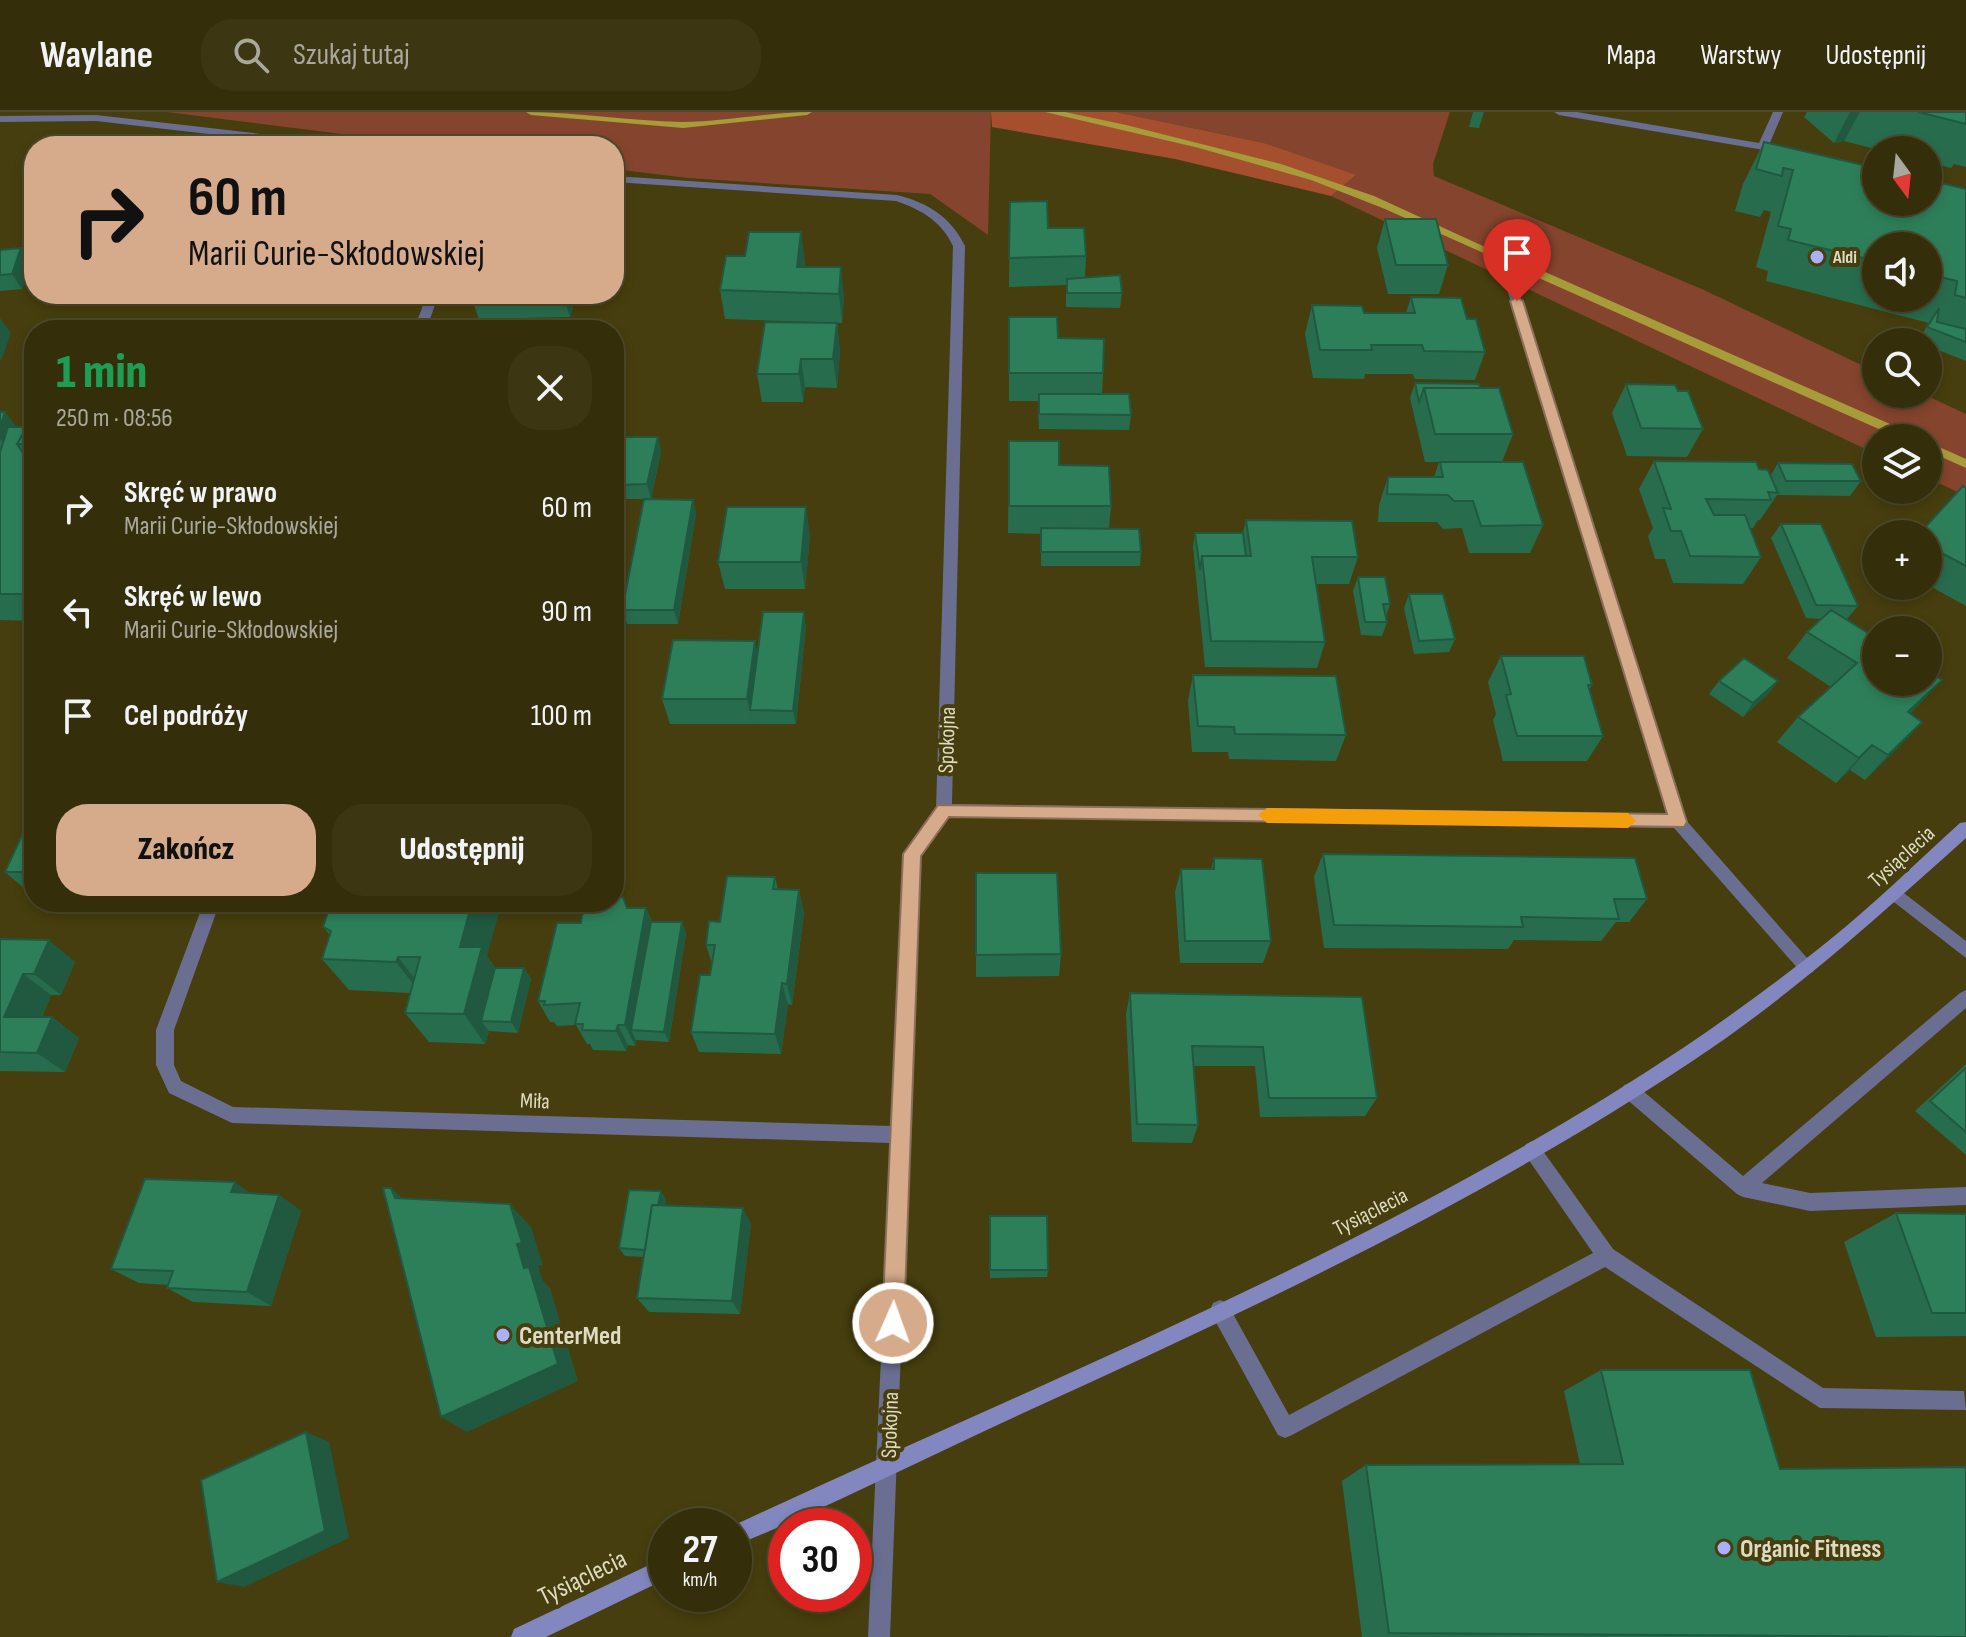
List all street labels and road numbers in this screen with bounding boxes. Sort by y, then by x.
street label: Spokojna [933,706,962,774]
street label: Tysiąclecia [1863,820,1941,894]
street label: Miła [520,1087,550,1116]
street label: Tysiąclecia [1329,1182,1412,1243]
street label: Spokojna [876,1391,905,1459]
street label: Tysiąclecia [533,1544,632,1613]

